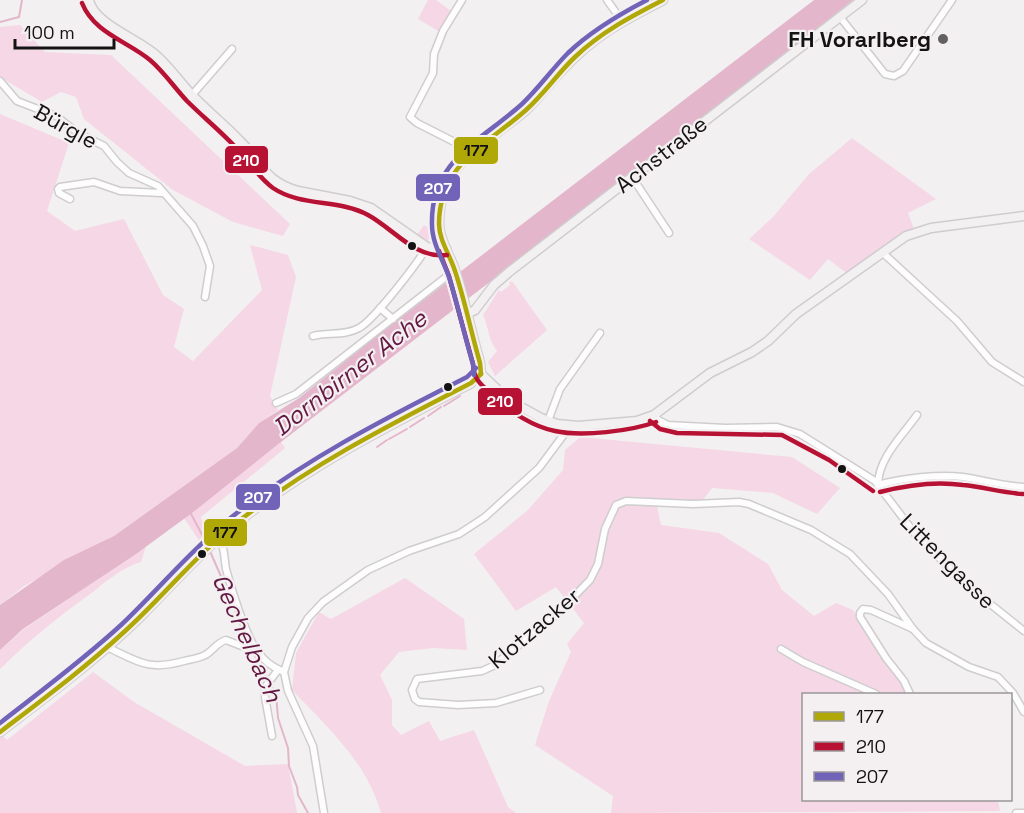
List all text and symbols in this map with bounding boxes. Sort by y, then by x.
scale bar [15,12,114,50]
text: 100 m [24,21,75,44]
place label: FH Vorarlberg [788,25,931,53]
marker: FH Vorarlberg [936,32,950,46]
street label: Bürgle [29,97,103,155]
street label: Achstraße [609,109,713,199]
line badge: 177 [453,136,499,165]
text: 177 [464,140,489,161]
line badge: 210 [224,145,269,174]
text: 210 [232,150,260,171]
line badge: 207 [415,173,461,202]
text: 207 [424,178,452,199]
unlabelled marker [406,240,418,252]
water label: Dornbirner Ache [266,302,434,442]
unlabelled marker [442,381,454,393]
line badge: 210 [477,387,523,416]
text: 210 [486,391,514,412]
unlabelled marker [836,463,848,475]
line badge: 207 [235,483,281,511]
text: 207 [244,487,272,508]
street label: Littengasse [894,507,1002,615]
line badge: 177 [203,518,248,547]
text: 177 [213,522,238,543]
unlabelled marker [196,548,208,560]
water label: Gechelbach [205,569,290,708]
street label: Klotzacker [482,581,586,675]
legend [802,693,1012,801]
text: 177 [856,705,884,728]
text: 210 [856,735,886,758]
text: 207 [856,765,888,788]

